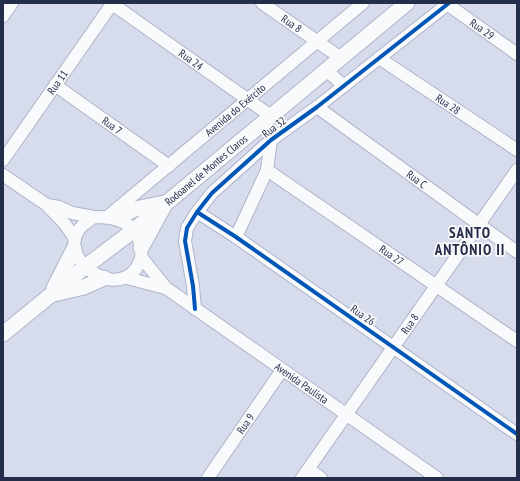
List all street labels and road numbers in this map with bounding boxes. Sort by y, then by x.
street label: Rua 8 [279,12,305,36]
street label: Rua 29 [467,16,497,42]
street label: Rua 24 [176,46,206,73]
street label: Rua 11 [44,67,71,97]
street label: Avenida do Exército [202,80,269,139]
street label: Rua 28 [433,91,463,117]
street label: Rua 32 [259,113,289,141]
street label: Rua 7 [99,114,125,138]
street label: Rodoanel de Montes Claros [162,132,250,208]
street label: Rua C [404,167,430,191]
street label: Rua 27 [377,242,407,269]
street label: Rua 26 [348,302,378,328]
street label: Rua 8 [398,311,422,337]
street label: Avenida Paulista [272,359,331,407]
street label: Rua 9 [233,411,257,436]

